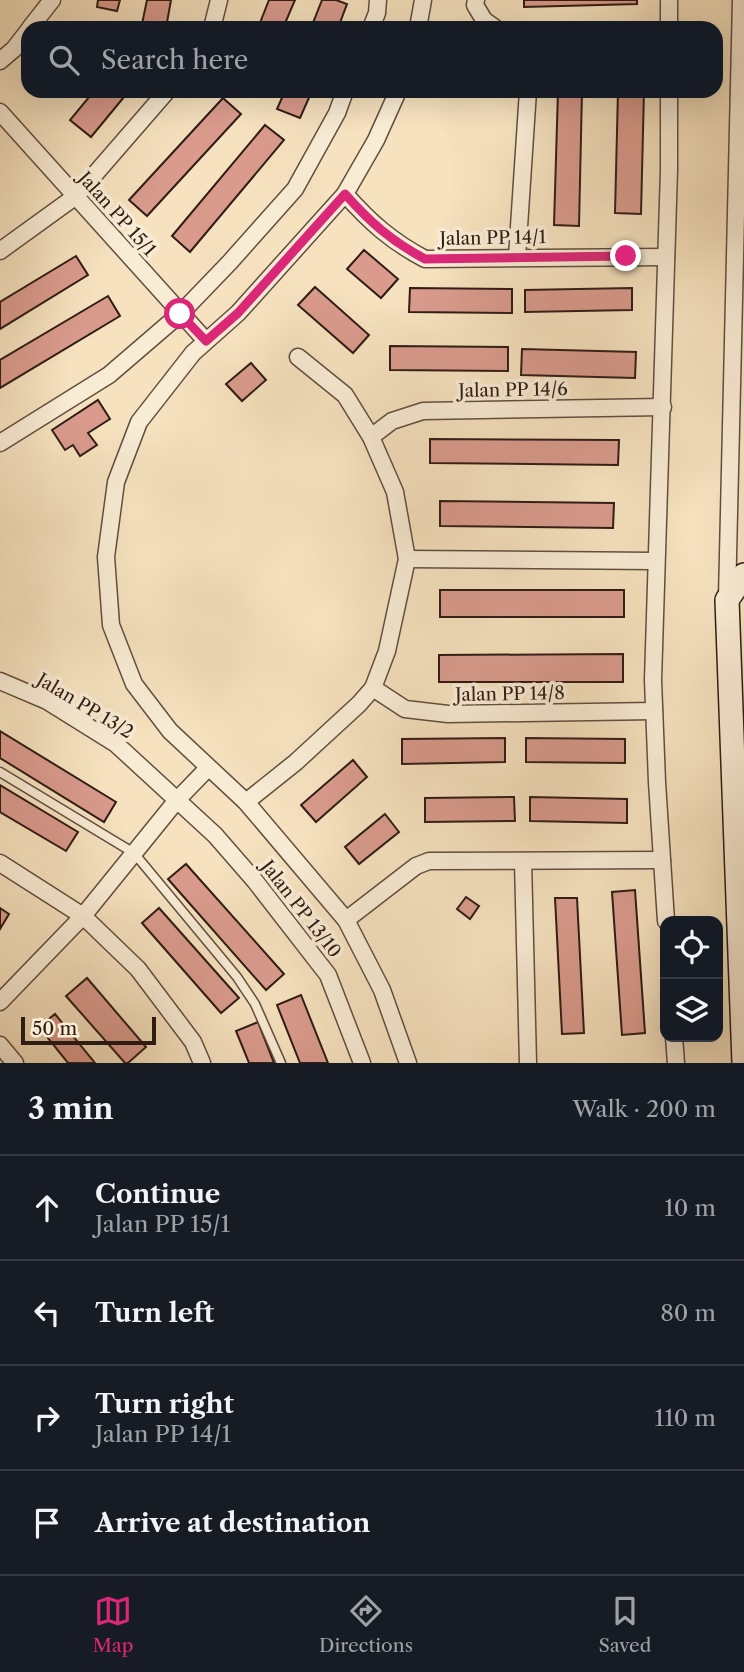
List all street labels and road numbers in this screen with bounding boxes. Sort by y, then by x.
street label: Jalan PP 15/1 [71,165,161,261]
street label: Jalan PP 14/1 [437,226,547,250]
street label: Jalan PP 14/6 [455,378,568,402]
street label: Jalan PP 13/2 [30,667,137,743]
street label: Jalan PP 14/8 [452,682,565,706]
street label: Jalan PP 13/10 [254,854,346,962]

